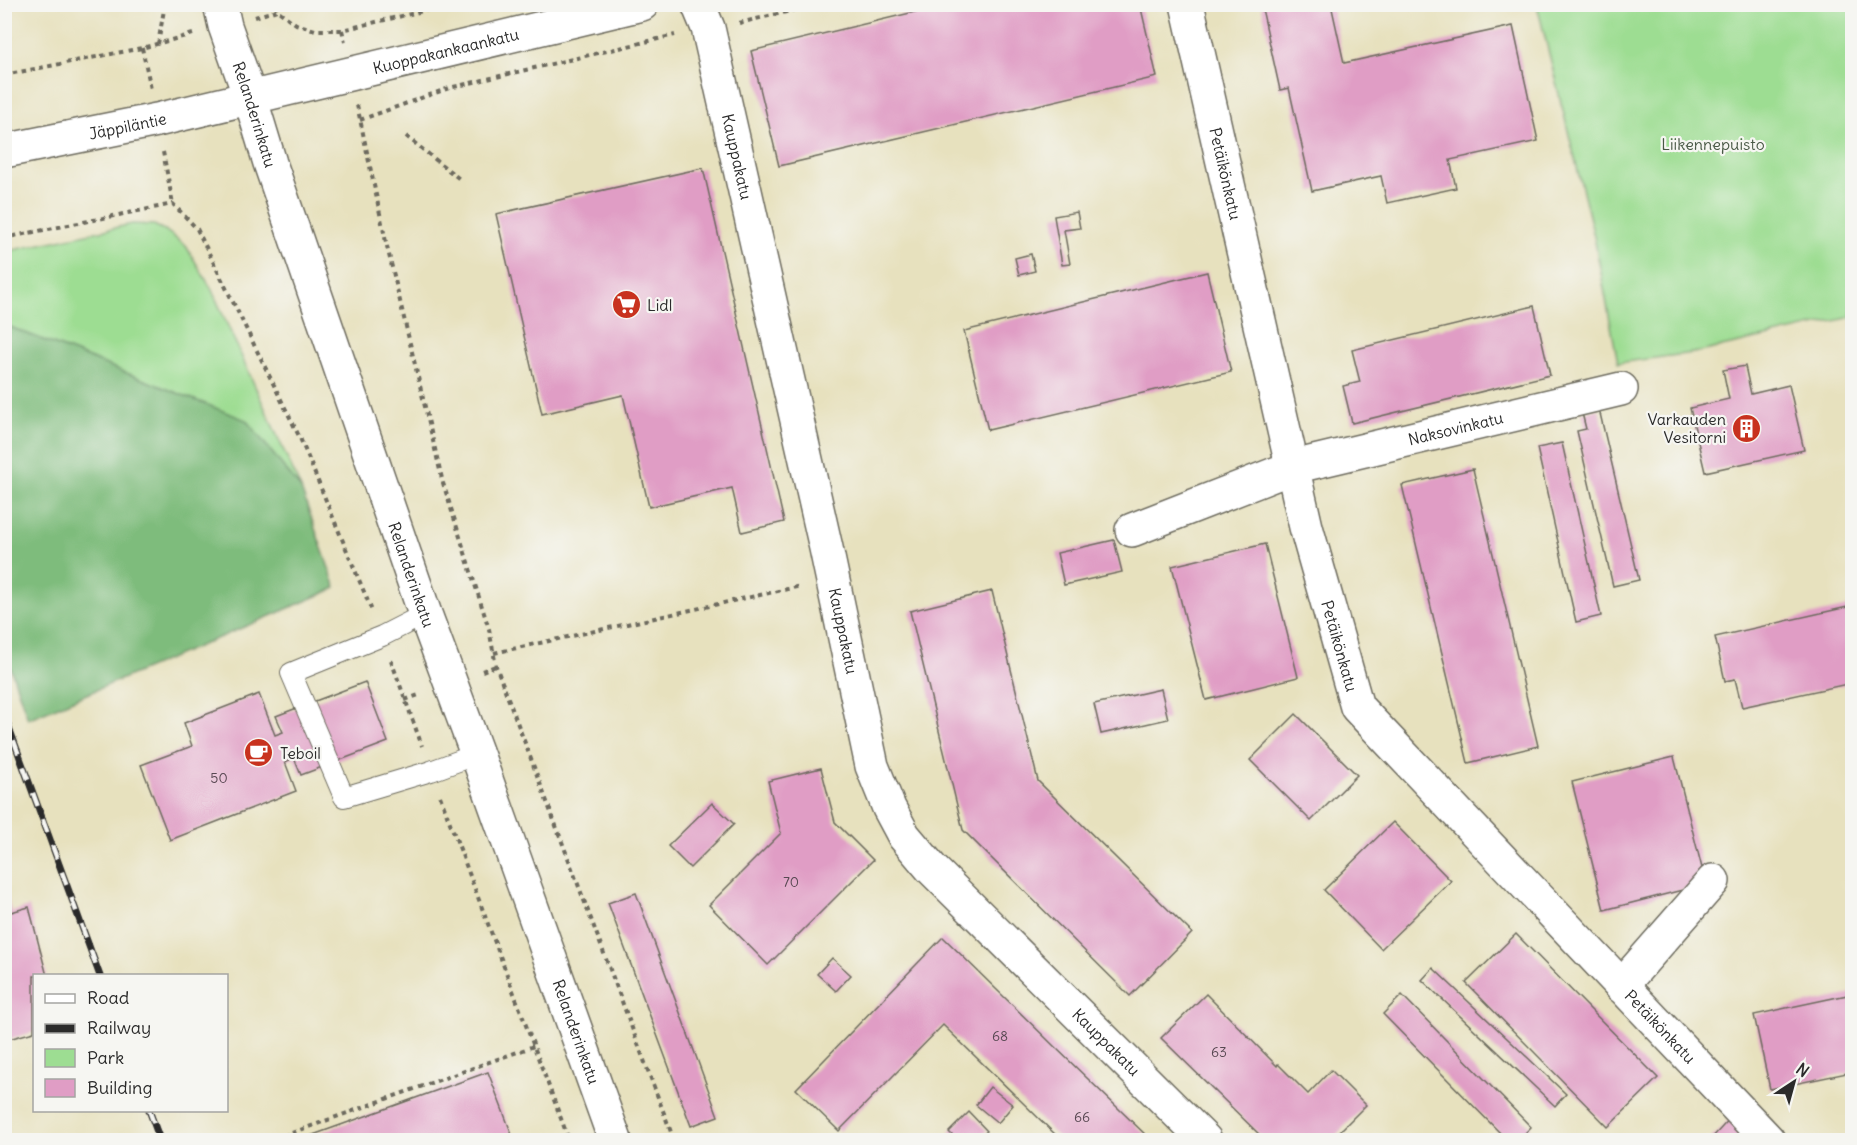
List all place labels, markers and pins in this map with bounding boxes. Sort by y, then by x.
supermarket icon: Lidl [610,289,642,321]
place label: Lidl [647,295,672,315]
place label: Varkauden Vesitorni [1647,409,1726,447]
building icon: Varkauden Vesitorni [1731,412,1763,444]
cafe icon: Teboil [243,737,275,769]
place label: Teboil [280,743,321,763]

